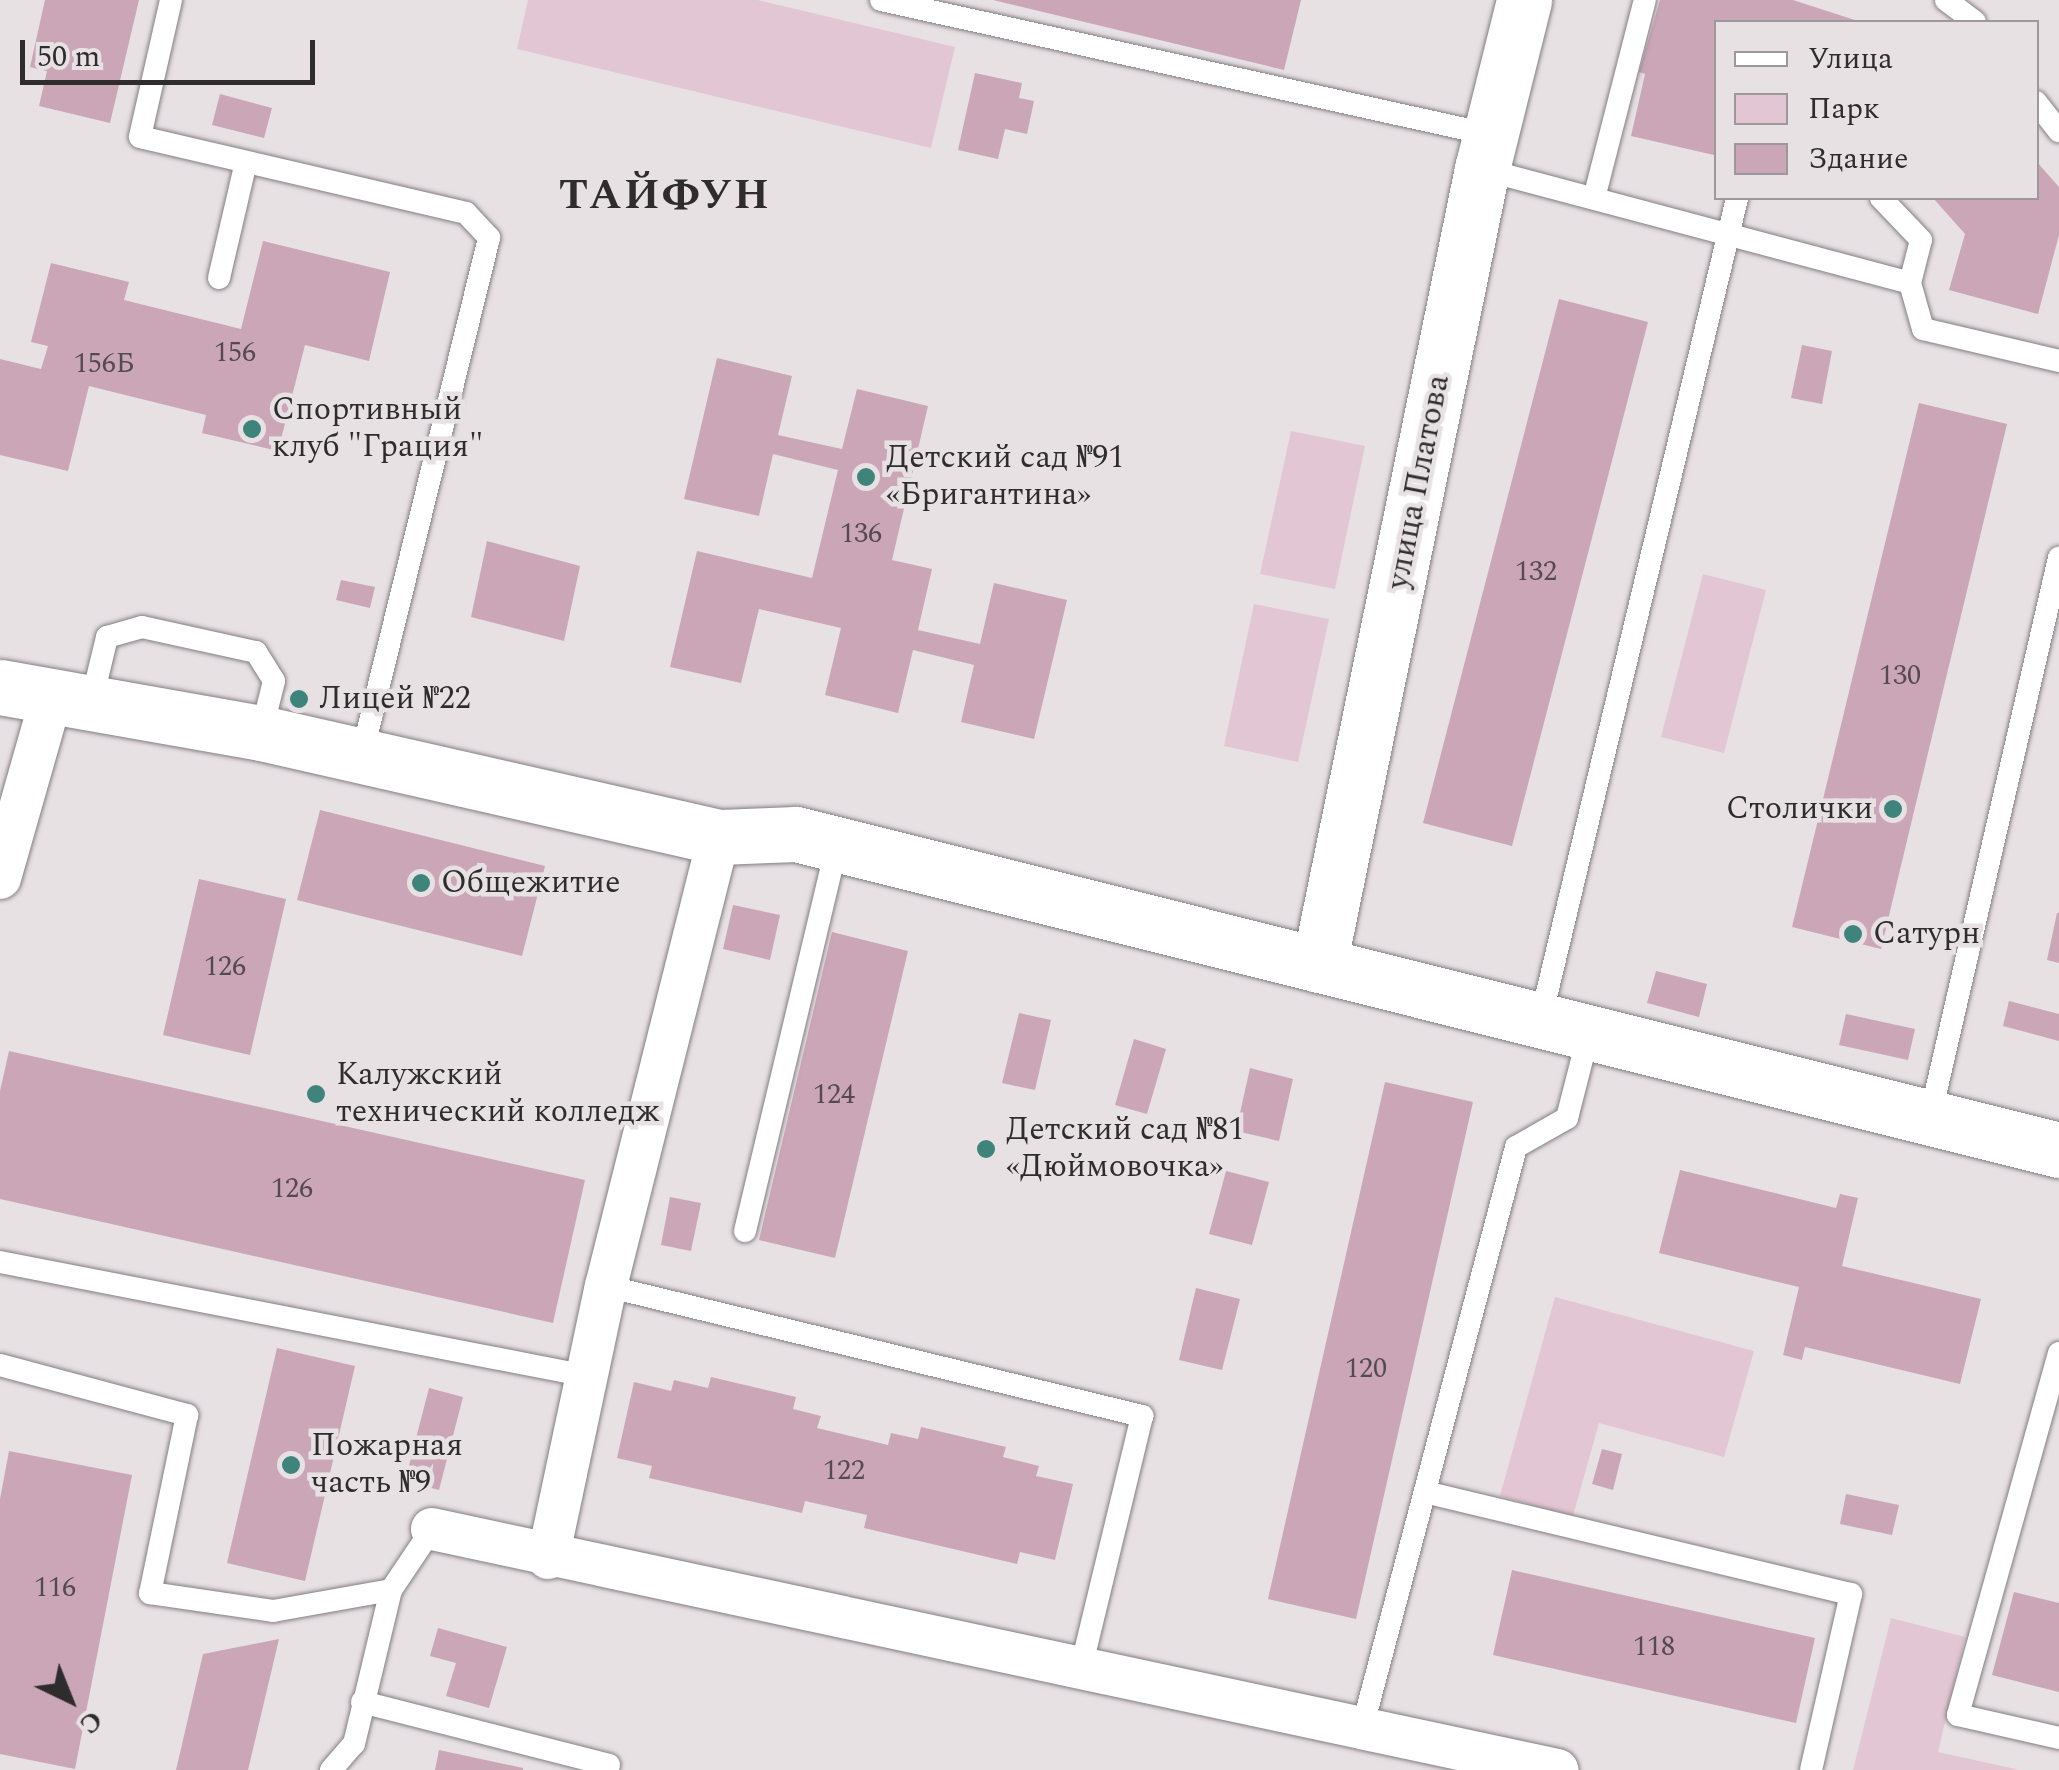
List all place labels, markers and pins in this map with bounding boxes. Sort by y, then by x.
place label: Спортивный клуб "Грация" [272,392,483,467]
marker: Спортивный клуб "Грация" [241,418,263,440]
place label: Детский сад №91 «Бригантина» [886,440,1124,515]
marker: Детский сад №91 «Бригантина» [855,466,877,488]
place label: Лицей №22 [319,680,471,718]
marker: Лицей №22 [288,688,310,710]
place label: Столички [1726,790,1873,828]
marker: Столички [1882,798,1904,820]
place label: Общежитие [441,864,620,902]
marker: Общежитие [410,872,432,894]
place label: Сатурн [1873,915,1980,953]
marker: Сатурн [1842,923,1864,945]
place label: Калужский технический колледж [336,1057,660,1132]
marker: Калужский технический колледж [305,1083,327,1105]
place label: Детский сад №81 «Дюймовочка» [1006,1112,1244,1187]
marker: Детский сад №81 «Дюймовочка» [975,1138,997,1160]
place label: Пожарная часть №9 [311,1428,463,1503]
marker: Пожарная часть №9 [280,1454,302,1476]

